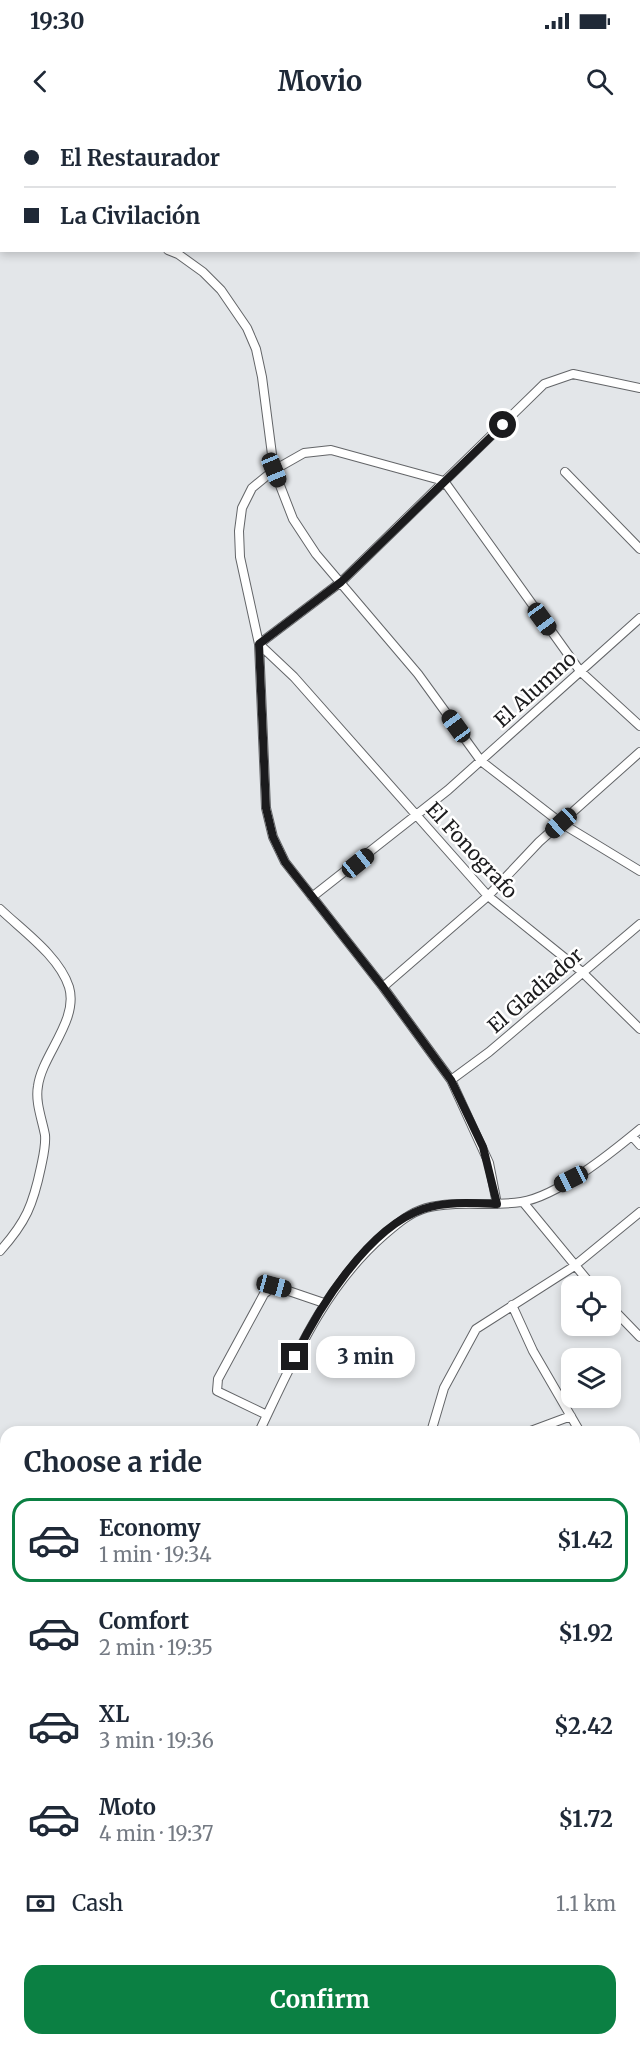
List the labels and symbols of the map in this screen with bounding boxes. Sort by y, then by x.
route start [489,411,516,438]
car [259,450,289,490]
car [524,599,560,639]
street label: El Alumno [489,646,581,732]
car [438,706,474,746]
street label: El Fonografo [421,797,523,904]
car [542,804,580,842]
car [338,845,378,881]
street label: El Gladiador [482,942,588,1038]
car [551,1163,591,1195]
car [254,1273,294,1299]
callout: 3 min [316,1336,415,1378]
route end [281,1343,308,1370]

